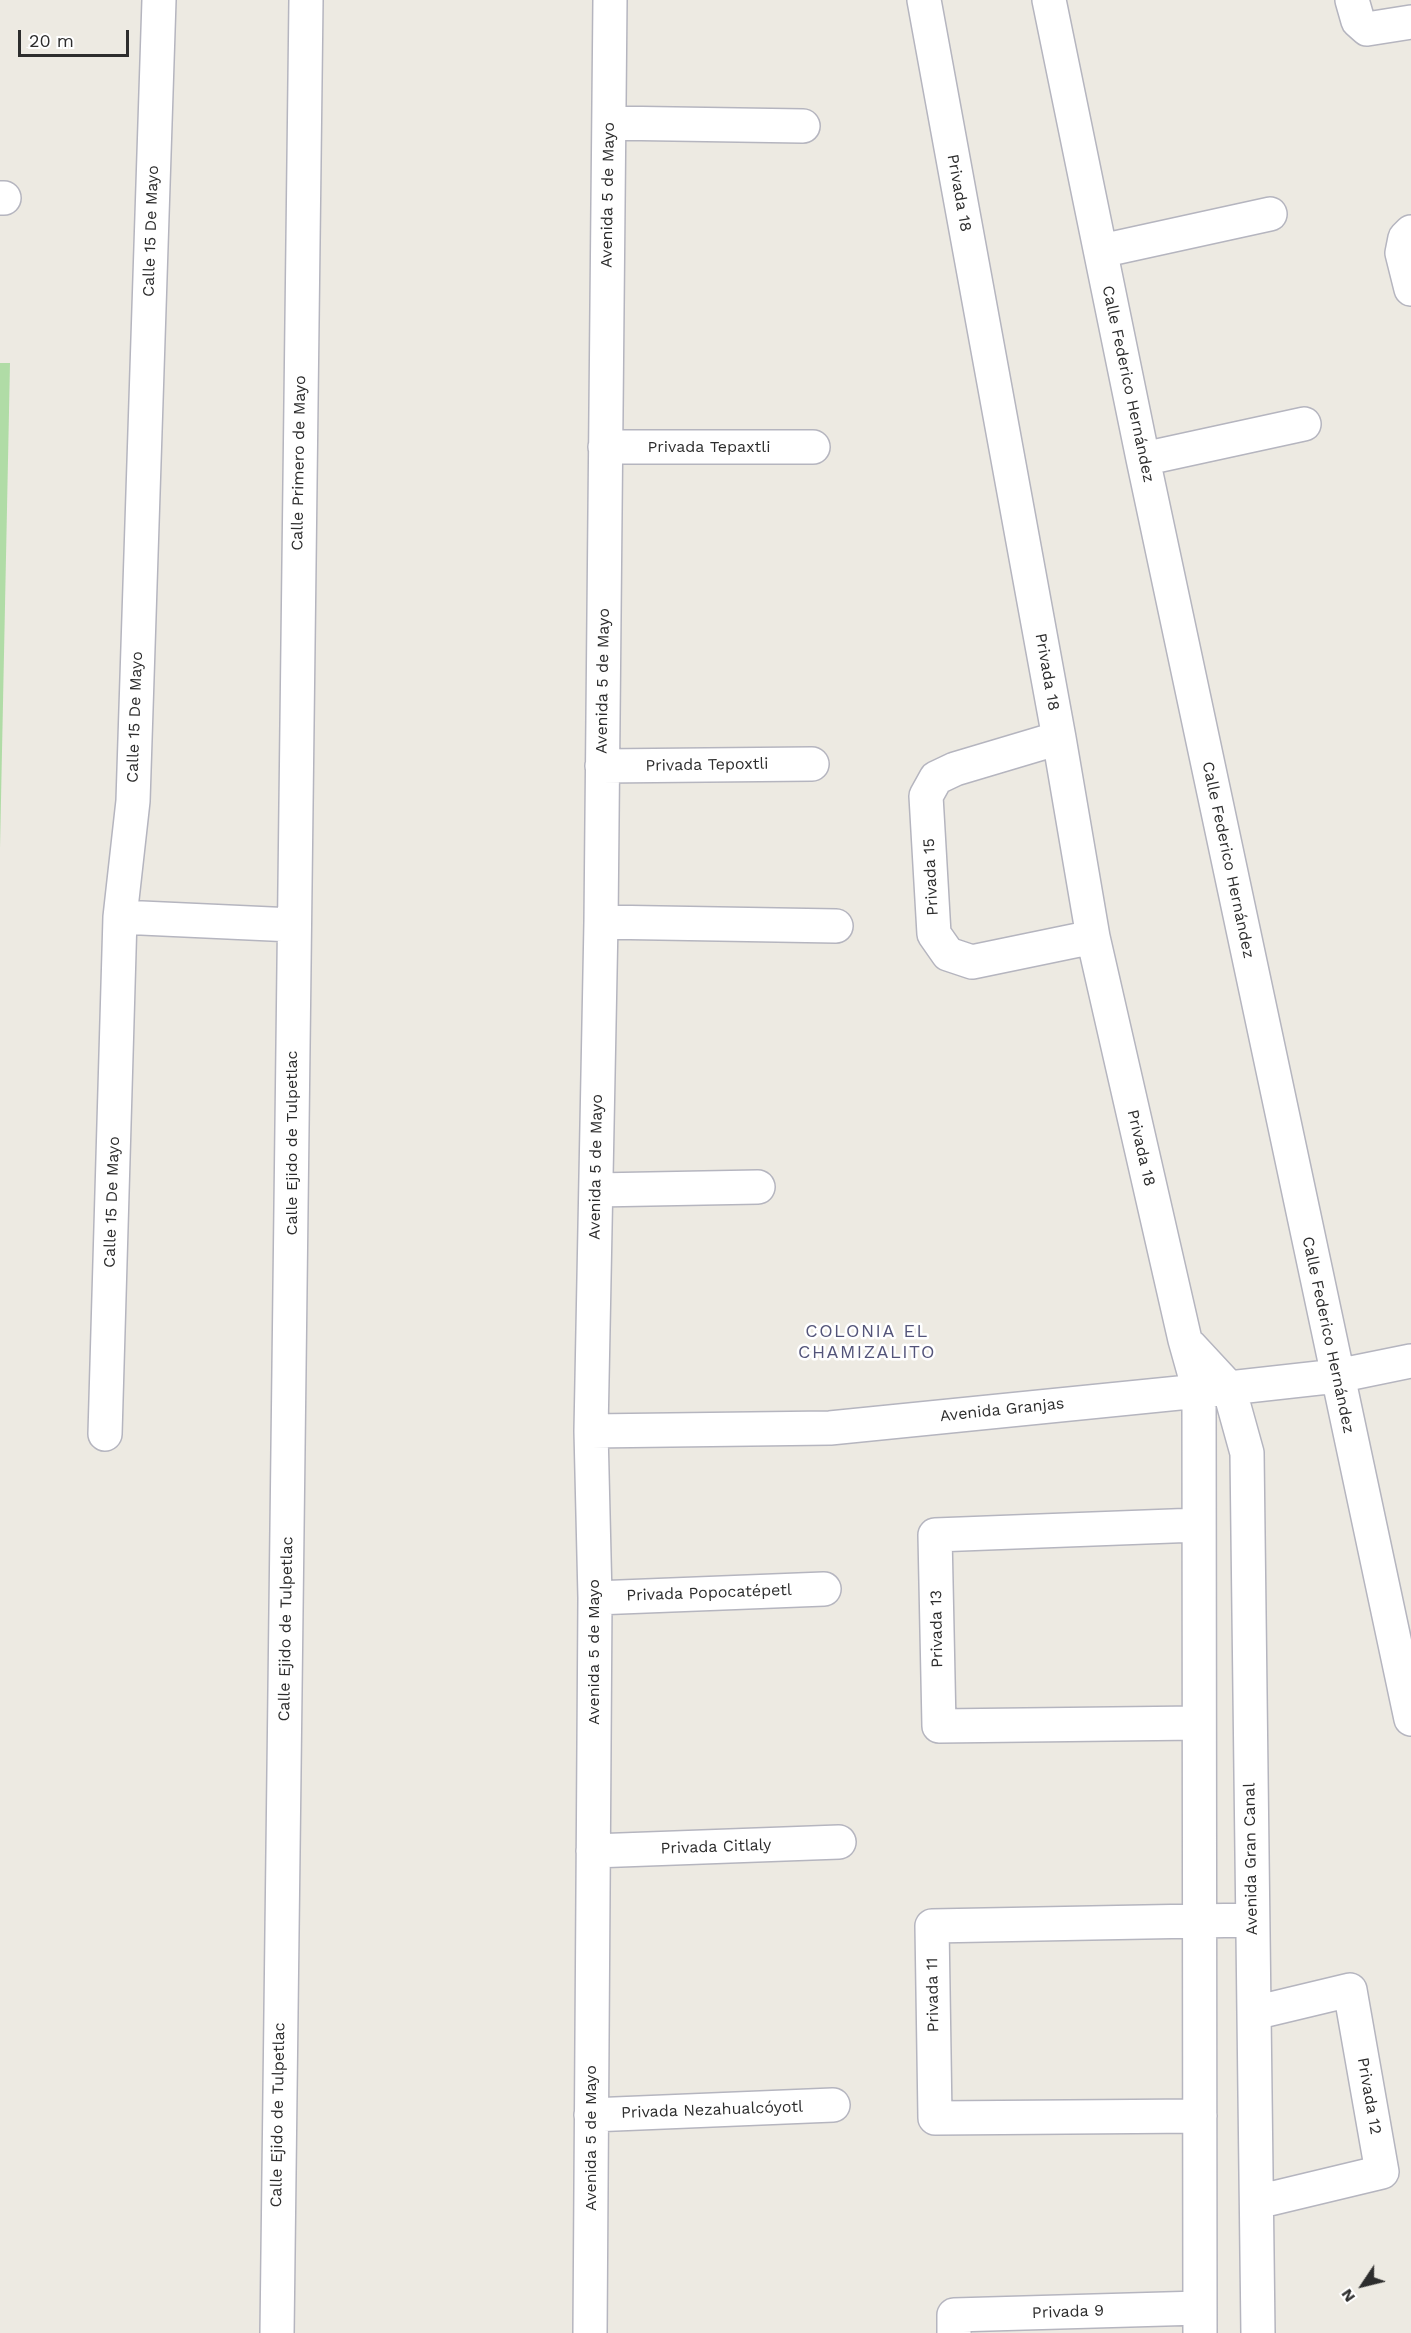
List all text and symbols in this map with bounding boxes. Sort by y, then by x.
scale bar [21,18,132,56]
text: 20 m [29,30,74,51]
street label: Avenida 5 de Mayo [597,122,619,268]
street label: Privada 18 [943,153,975,233]
street label: Calle 15 De Mayo [139,165,163,297]
street label: Calle Federico Hernández [1098,284,1158,484]
street label: Calle Primero de Mayo [288,375,310,551]
street label: Privada Tepaxtli [648,437,770,457]
street label: Avenida 5 de Mayo [592,608,614,754]
street label: Privada 18 [1031,632,1063,712]
street label: Calle 15 De Mayo [123,651,147,783]
street label: Privada Tepoxtli [645,754,769,776]
street label: Calle Federico Hernández [1198,760,1258,960]
street label: Privada 15 [919,838,943,916]
street label: Calle Ejido de Tulpetlac [282,1050,302,1236]
street label: Avenida 5 de Mayo [585,1094,607,1240]
street label: Privada 18 [1123,1108,1159,1188]
street label: Calle 15 De Mayo [100,1136,124,1268]
street label: Calle Federico Hernández [1298,1235,1358,1435]
district label: COLONIA EL CHAMIZALITO [798,1321,936,1364]
street label: Avenida Granjas [939,1394,1065,1426]
street label: Calle Ejido de Tulpetlac [275,1536,297,1722]
street label: Avenida 5 de Mayo [584,1579,604,1725]
street label: Privada Popocatépetl [626,1581,792,1605]
street label: Privada 13 [927,1590,947,1668]
street label: Avenida Gran Canal [1240,1783,1262,1935]
street label: Privada Citlaly [660,1835,772,1859]
street label: Privada 11 [923,1957,943,2033]
street label: Calle Ejido de Tulpetlac [267,2022,289,2208]
street label: Privada 12 [1353,2056,1385,2136]
street label: Avenida 5 de Mayo [581,2065,601,2211]
street label: Privada Nezahualcóyotl [621,2097,803,2123]
north arrow [1333,2255,1393,2315]
text: N [1337,2285,1359,2306]
street label: Privada 9 [1032,2301,1104,2323]

